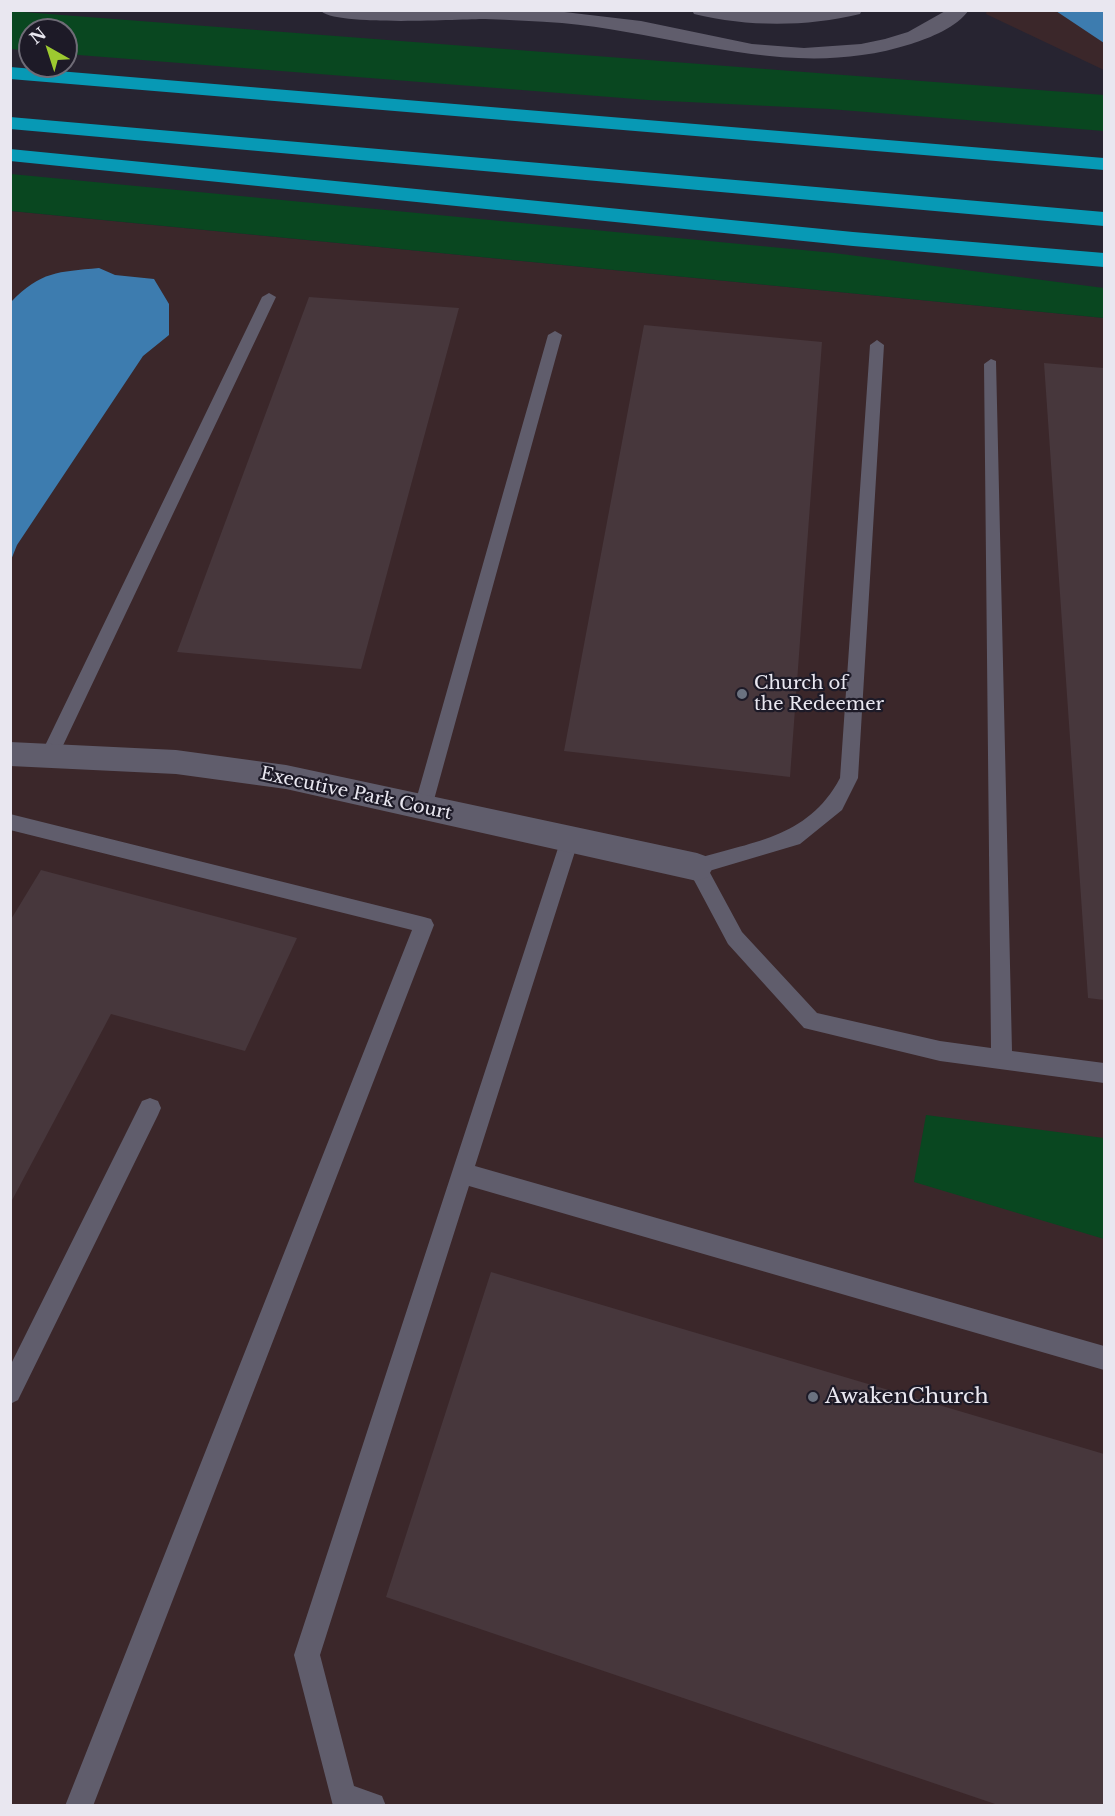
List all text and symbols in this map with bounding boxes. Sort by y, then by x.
north arrow [18,18,78,78]
text: N [26,23,50,48]
place label: Church of the Redeemer [754,673,884,716]
marker: Church of the Redeemer [735,687,749,701]
street label: Executive Park Court [258,763,454,825]
place label: AwakenChurch [825,1384,989,1410]
marker: AwakenChurch [806,1390,820,1404]

